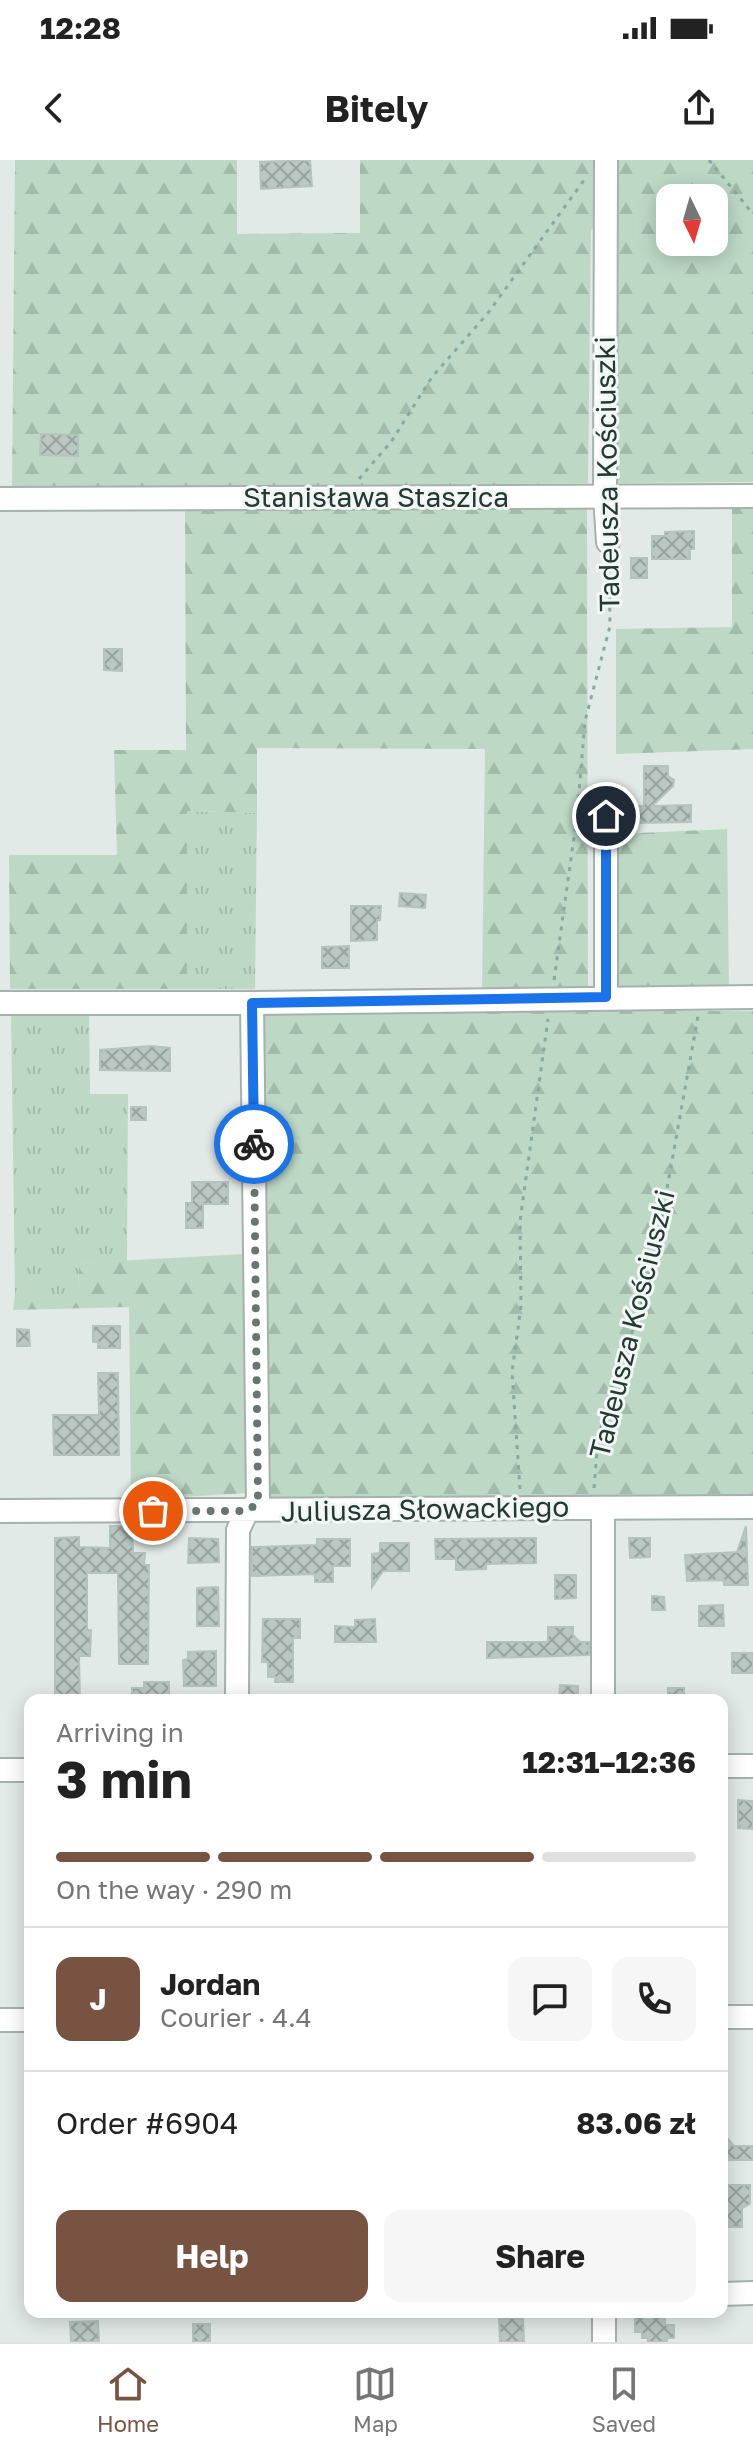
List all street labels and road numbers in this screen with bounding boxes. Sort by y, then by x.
street label: Tadeusza Kościuszki [588,336,625,612]
street label: Stanisława Staszica [243,480,509,513]
street label: Tadeusza Kościuszki [582,1186,681,1462]
street label: Juliusza Słowackiego [281,1489,569,1528]

